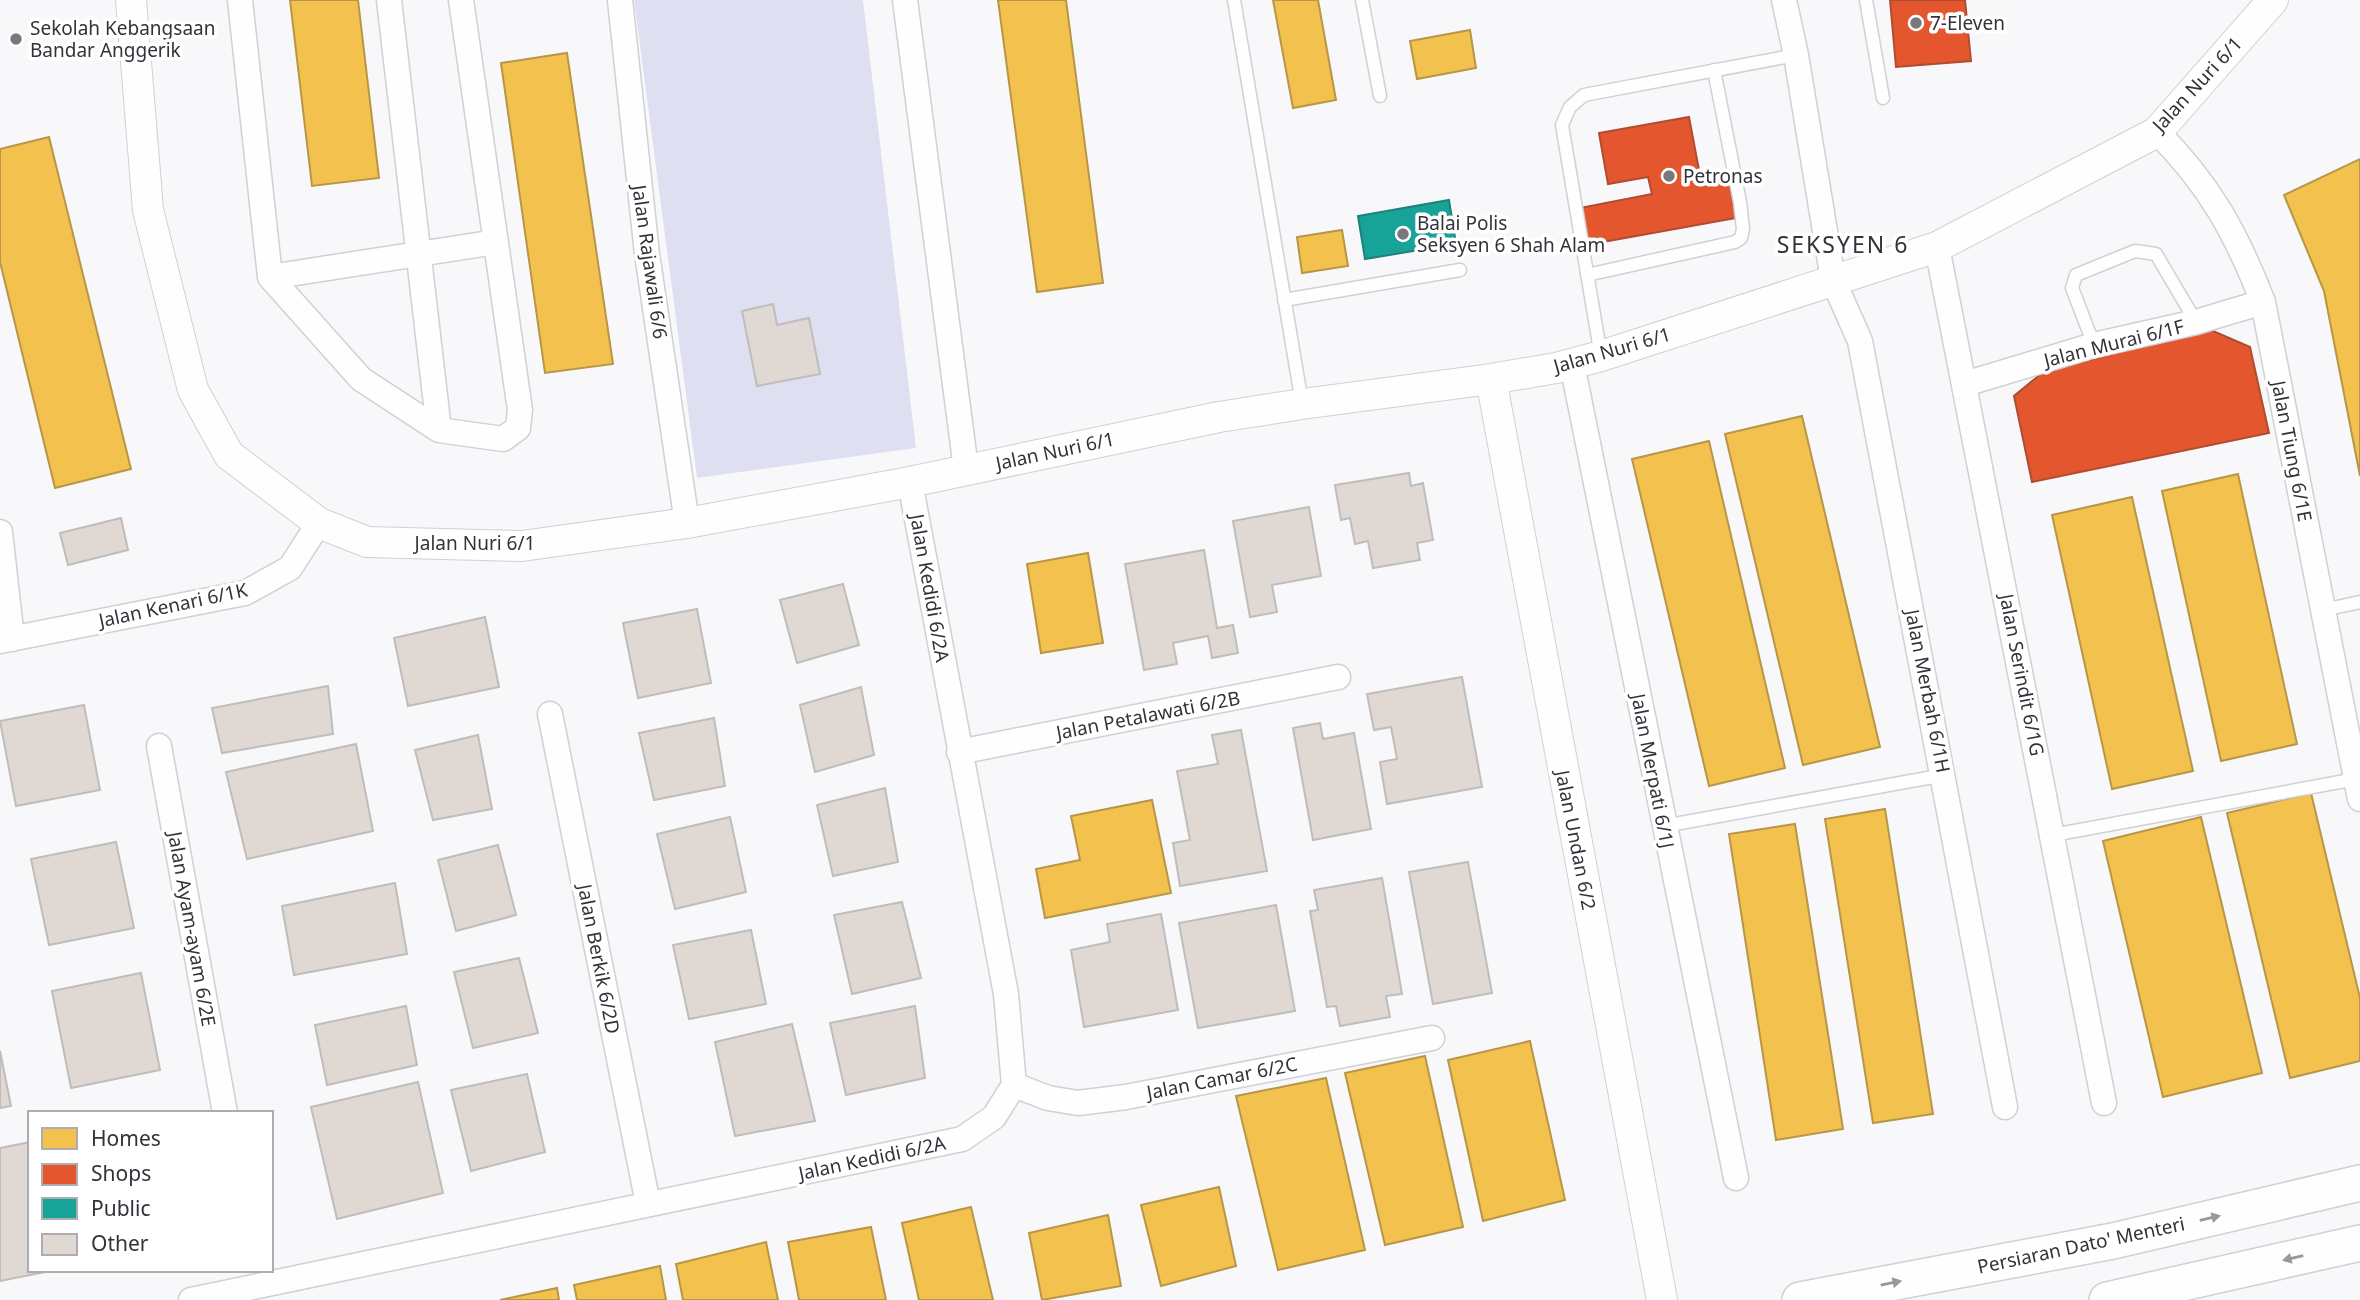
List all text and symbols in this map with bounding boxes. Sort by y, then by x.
place label: 7-Eleven [1930,10,2005,36]
place label: Sekolah Kebangsaan Bandar Anggerik [30,15,215,63]
marker: 7-Eleven [1908,15,1924,31]
marker: Sekolah Kebangsaan Bandar Anggerik [8,31,24,47]
street label: Jalan Nuri 6/1 [2145,31,2248,138]
place label: Petronas [1683,163,1763,189]
marker: Petronas [1661,168,1677,184]
street label: Jalan Rajawali 6/6 [626,181,674,341]
place label: Balai Polis Seksyen 6 Shah Alam [1417,210,1605,258]
marker: Balai Polis Seksyen 6 Shah Alam [1395,226,1411,242]
district label: SEKSYEN 6 [1777,228,1909,260]
street label: Jalan Murai 6/1F [2039,313,2187,373]
street label: Jalan Nuri 6/1 [1548,321,1674,380]
street label: Jalan Tiung 6/1E [2265,376,2318,524]
street label: Jalan Nuri 6/1 [991,426,1117,477]
street label: Jalan Kedidi 6/2A [904,510,956,665]
street label: Jalan Nuri 6/1 [413,530,535,556]
street label: Jalan Kenari 6/1K [94,577,250,634]
street label: Jalan Serindit 6/1G [1993,590,2050,758]
street label: Jalan Merbah 6/1H [1899,605,1957,775]
street label: Jalan Petalawati 6/2B [1052,684,1242,746]
street label: Jalan Merpati 6/1J [1625,690,1681,850]
street label: Jalan Undan 6/2 [1549,766,1602,912]
street label: Jalan Ayam-ayam 6/2E [162,828,222,1029]
street label: Jalan Berkik 6/2D [571,880,626,1036]
street label: Jalan Camar 6/2C [1143,1051,1299,1106]
legend [28,1111,273,1272]
text: Homes [91,1124,161,1152]
street label: Jalan Kedidi 6/2A [794,1130,949,1187]
text: Shops [91,1159,151,1187]
text: Public [91,1194,151,1222]
street label: Persiaran Dato' Menteri [1975,1210,2187,1280]
one-way arrow [2199,1212,2221,1223]
text: Other [91,1229,149,1257]
one-way arrow [2282,1253,2304,1264]
one-way arrow [1880,1277,1902,1288]

